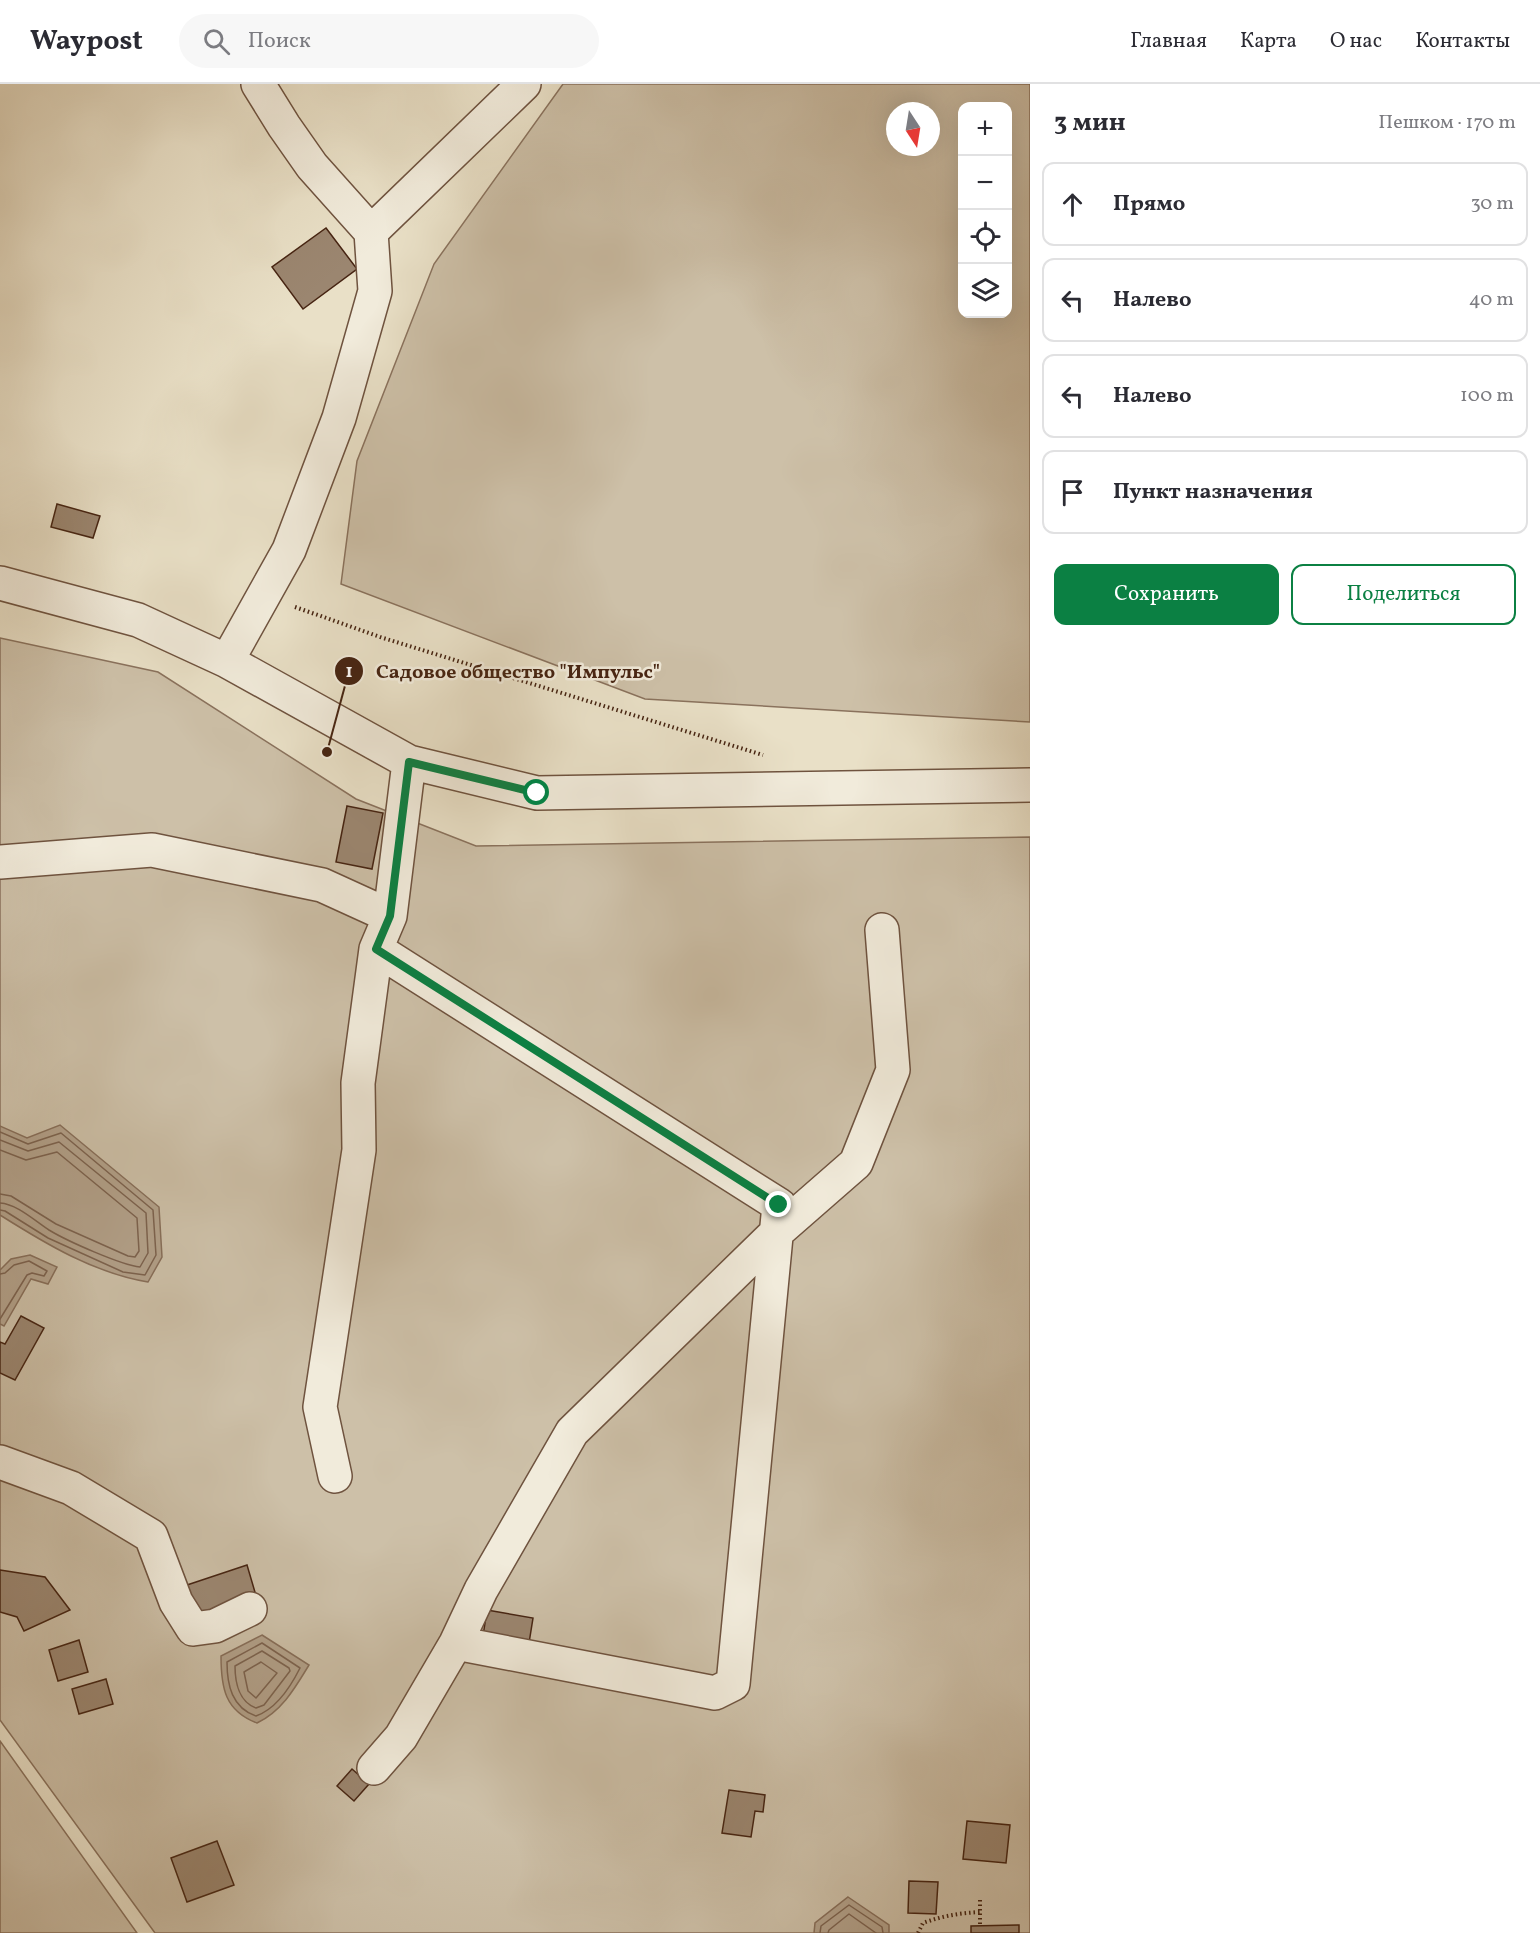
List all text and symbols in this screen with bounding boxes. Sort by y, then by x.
search box [179,14,599,68]
text: Waypost [30,22,143,61]
icon: search [200,25,233,58]
text: Поиск [248,26,311,57]
text: Главная [1130,27,1207,56]
text: Карта [1240,27,1297,56]
text: О нас [1330,27,1382,56]
text: Контакты [1415,27,1510,56]
north arrow [886,102,940,156]
map controls [958,102,1012,318]
button: + [958,102,1012,156]
text: 3 мин [1054,105,1126,141]
text: Пешком · 170 m [1378,109,1516,137]
button: − [958,156,1012,210]
icon: ahead [1056,188,1089,221]
text: Прямо [1113,189,1185,220]
text: 30 m [1470,190,1514,218]
button: locate [958,210,1012,264]
button: layers [958,264,1012,318]
icon: left [1056,284,1089,317]
text: Налево [1113,285,1192,316]
text: 40 m [1469,286,1514,314]
icon: left [1056,380,1089,413]
text: Налево [1113,381,1192,412]
text: 100 m [1460,382,1514,410]
icon: arrive [1056,476,1089,509]
text: Пункт назначения [1113,477,1313,508]
button: Сохранить [1054,564,1279,625]
button: Поделиться [1291,564,1516,625]
callout: Садовое общество "Импульс" [334,652,672,690]
text: Садовое общество "Импульс" [376,659,660,687]
text: 1 [345,660,353,685]
route start [523,779,549,805]
route end [765,1191,791,1217]

